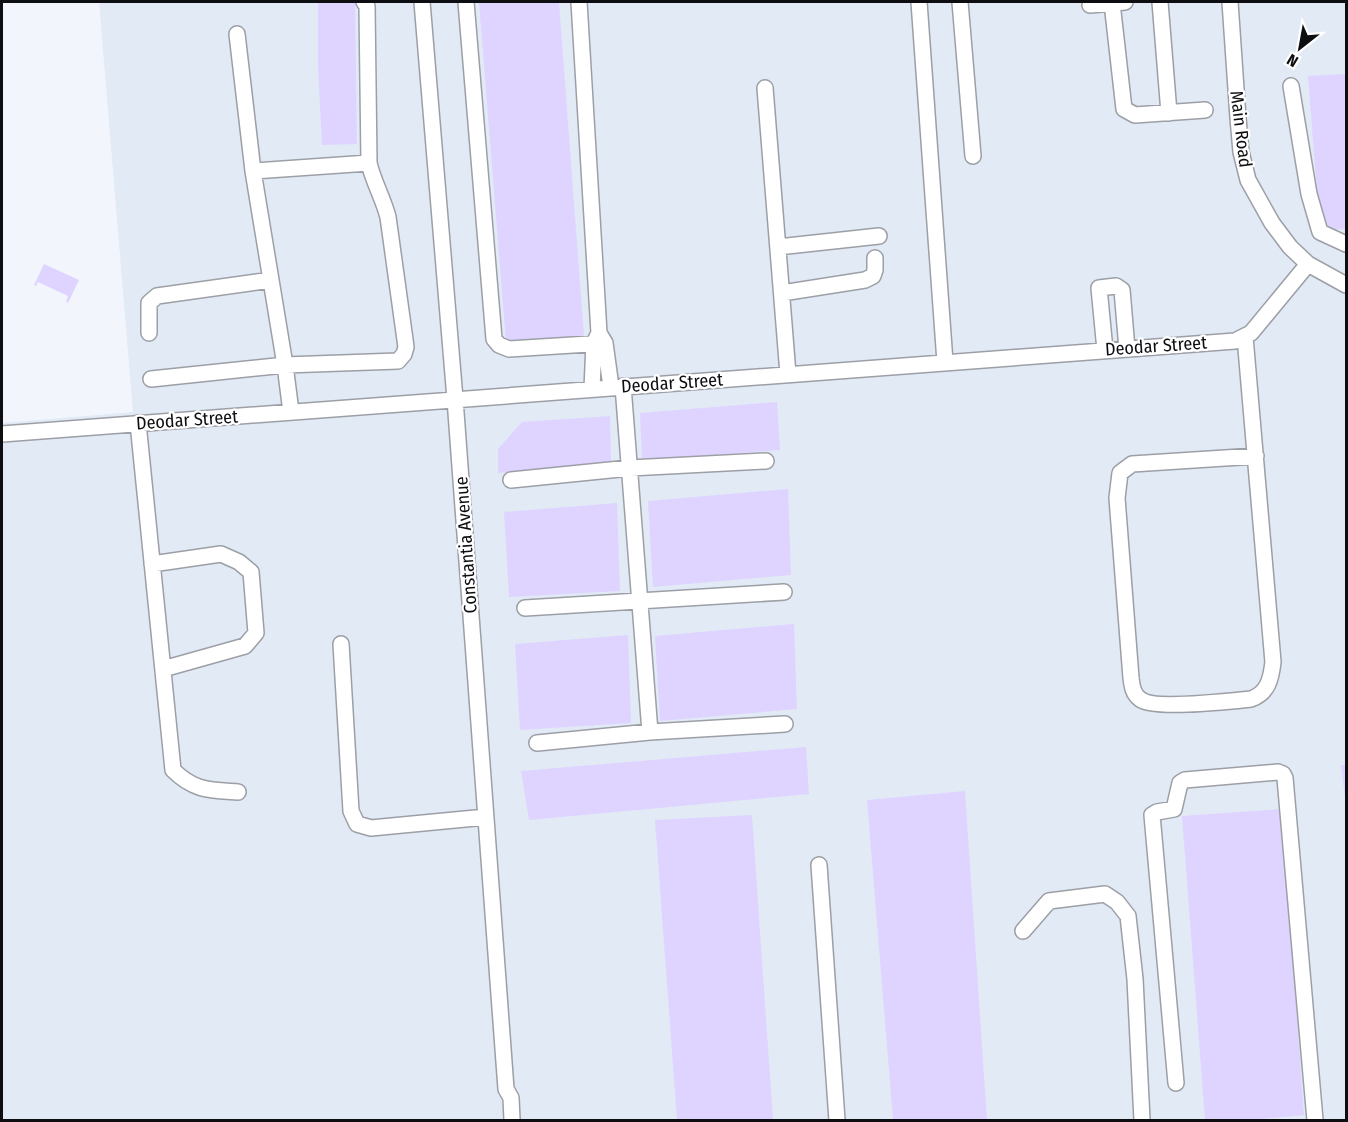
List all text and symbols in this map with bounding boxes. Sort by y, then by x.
north arrow [1270,18,1330,78]
text: N [1284,50,1302,71]
street label: Main Road [1225,89,1257,169]
street label: Deodar Street [1104,331,1208,361]
street label: Deodar Street [620,368,724,398]
street label: Deodar Street [135,405,239,435]
street label: Constantia Avenue [450,476,482,614]

